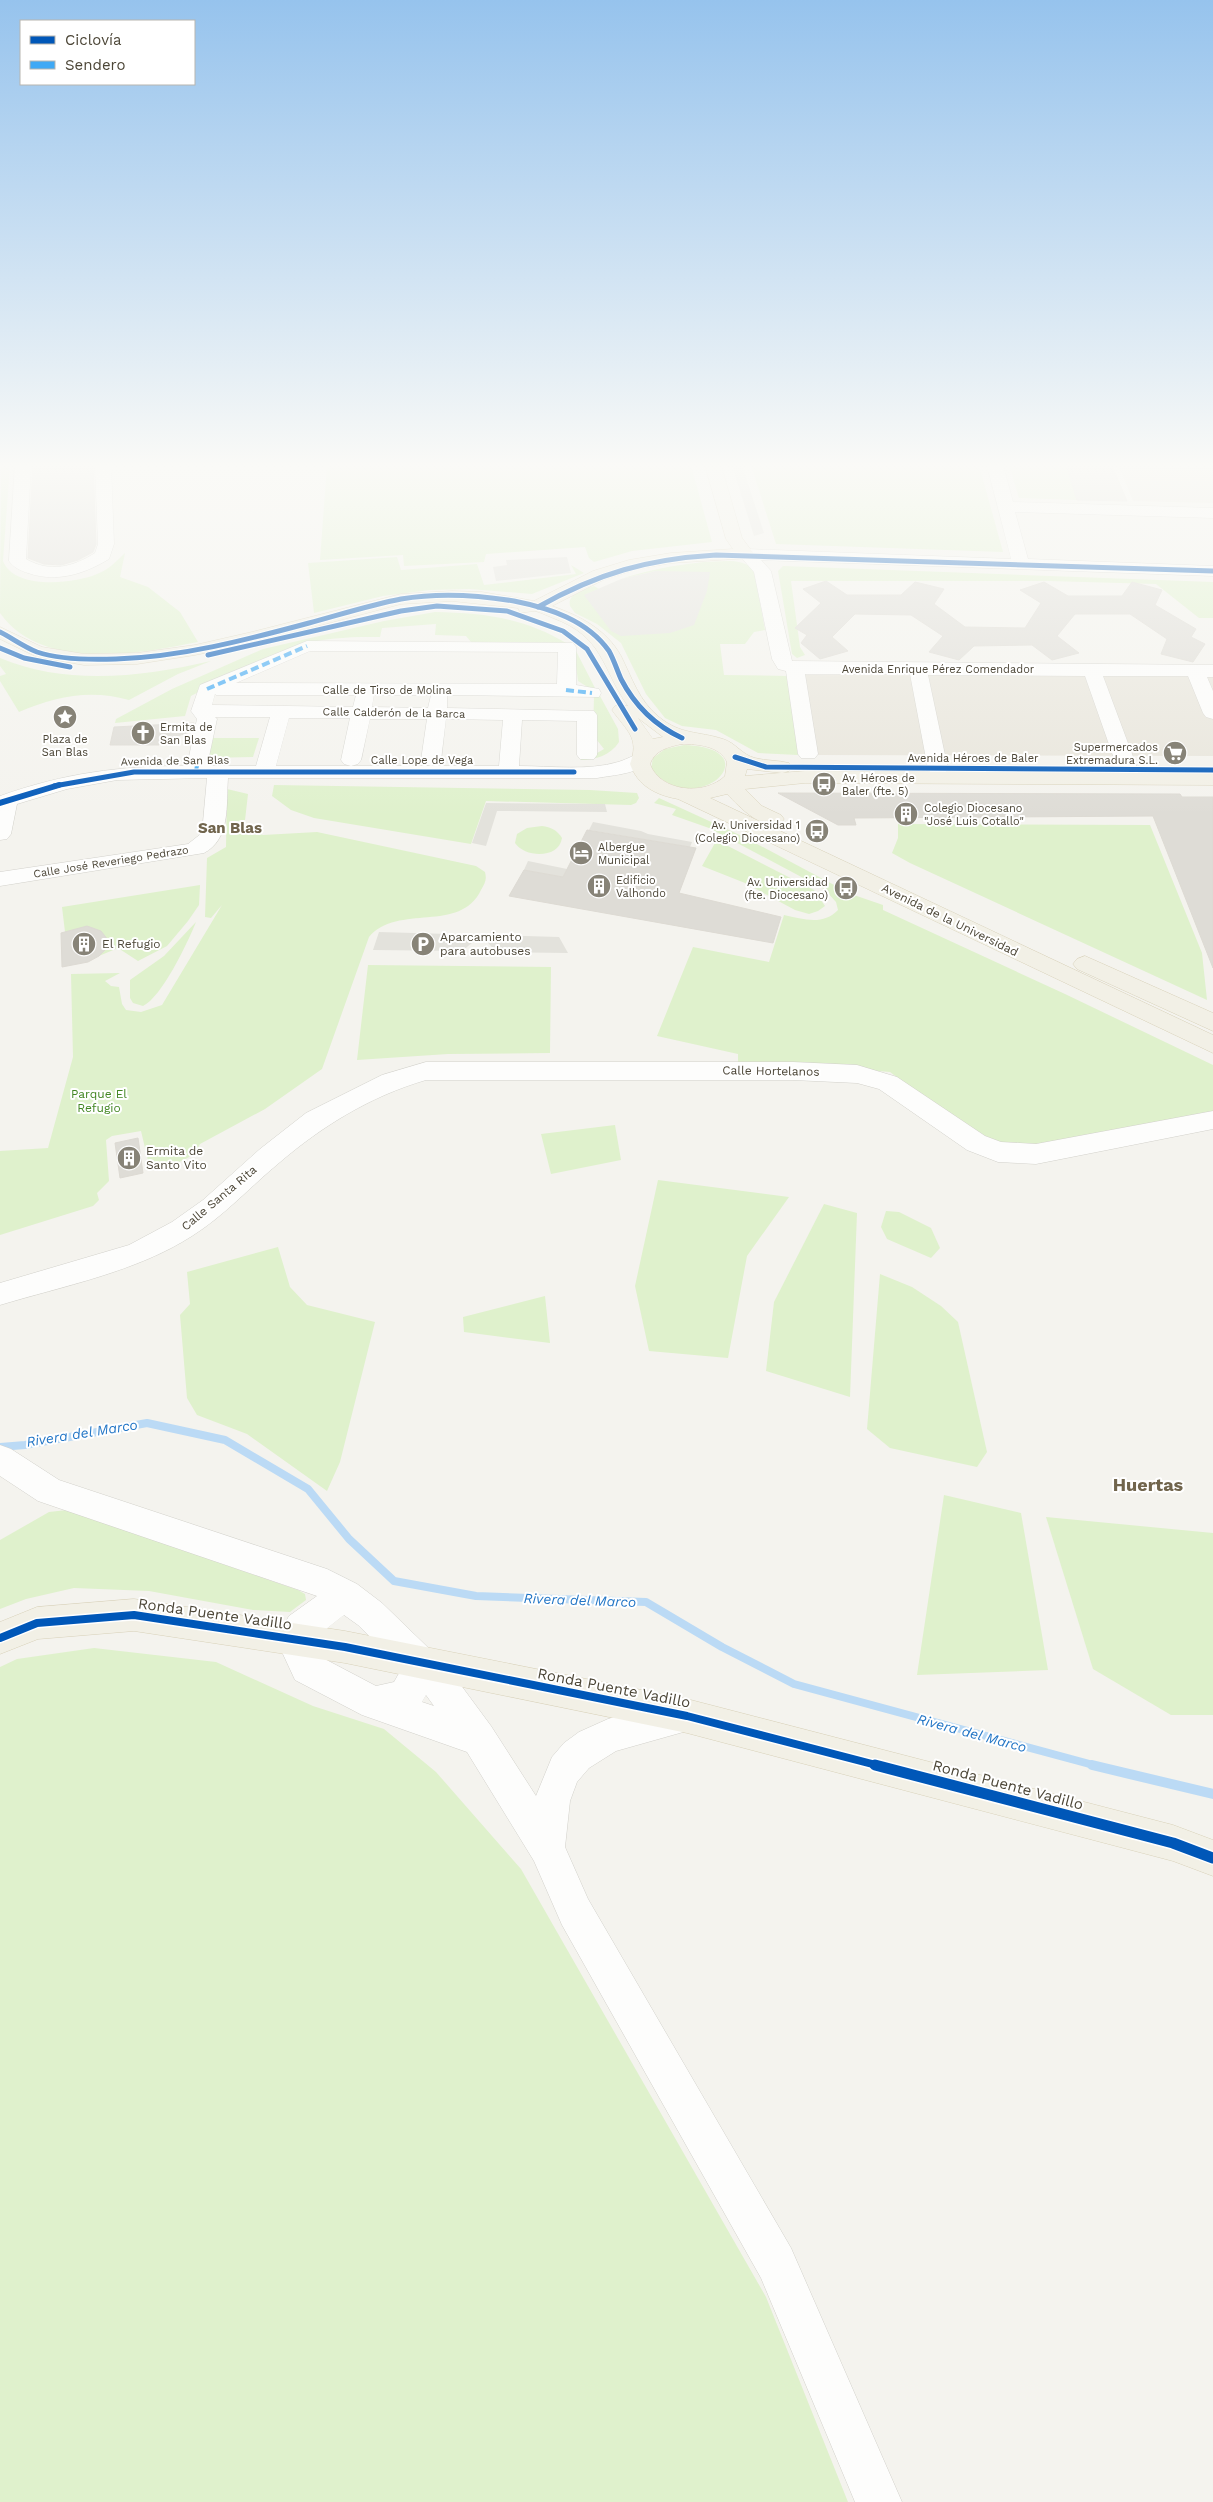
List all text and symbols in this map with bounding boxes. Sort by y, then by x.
legend [20,20,195,85]
text: Ciclovía [65,31,122,49]
text: Sendero [65,56,126,74]
street label: Avenida Enrique Pérez Comendador [842,663,1035,676]
street label: Calle de Tirso de Molina [322,684,452,697]
place icon: Plaza de San Blas [52,704,78,730]
street label: Calle Calderón de la Barca [323,705,465,721]
church icon: Ermita de San Blas [130,720,156,746]
place label: Ermita de San Blas [160,721,213,747]
place label: Plaza de San Blas [42,733,88,759]
supermarket icon: Supermercados Extremadura S.L. [1162,740,1188,766]
place label: Supermercados Extremadura S.L. [1066,741,1158,767]
street label: Avenida Héroes de Baler [907,752,1039,765]
street label: Avenida de San Blas [121,754,230,768]
street label: Calle Lope de Vega [371,754,473,767]
bus stop icon: Av. Héroes de Baler (fte. 5) [811,771,837,797]
place label: Av. Héroes de Baler (fte. 5) [842,772,915,798]
building icon: Colegio Diocesano "José Luis Cotallo" [893,801,919,827]
place label: Colegio Diocesano "José Luis Cotallo" [924,802,1024,828]
bus stop icon: Av. Universidad 1 (Colegio Diocesano) [804,818,830,844]
district label: San Blas [198,819,262,837]
place label: Av. Universidad 1 (Colegio Diocesano) [695,819,800,845]
hotel icon: Albergue Municipal [568,840,594,866]
place label: Albergue Municipal [598,841,650,867]
street label: Calle José Reveriego Pedrazo [32,843,190,881]
building icon: Edificio Valhondo [586,873,612,899]
place label: Edificio Valhondo [616,874,666,900]
bus stop icon: Av. Universidad (fte. Diocesano) [833,875,859,901]
place label: Av. Universidad (fte. Diocesano) [744,876,828,902]
street label: Avenida de la Universidad [879,881,1021,959]
place label: Aparcamiento para autobuses [440,930,531,958]
building icon: El Refugio [71,931,97,957]
parking icon: Aparcamiento para autobuses [410,931,436,957]
place label: El Refugio [102,937,161,951]
street label: Calle Hortelanos [722,1063,820,1079]
park label: Parque El Refugio [71,1087,127,1115]
place label: Ermita de Santo Vito [146,1144,207,1172]
building icon: Ermita de Santo Vito [116,1145,142,1171]
street label: Calle Santa Rita [179,1162,260,1233]
water label: Rivera del Marco [25,1416,139,1450]
district label: Huertas [1113,1474,1184,1495]
water label: Rivera del Marco [524,1590,636,1610]
street label: Ronda Puente Vadillo [137,1594,293,1634]
street label: Ronda Puente Vadillo [536,1664,692,1712]
water label: Rivera del Marco [916,1711,1028,1755]
street label: Ronda Puente Vadillo [931,1756,1085,1814]

